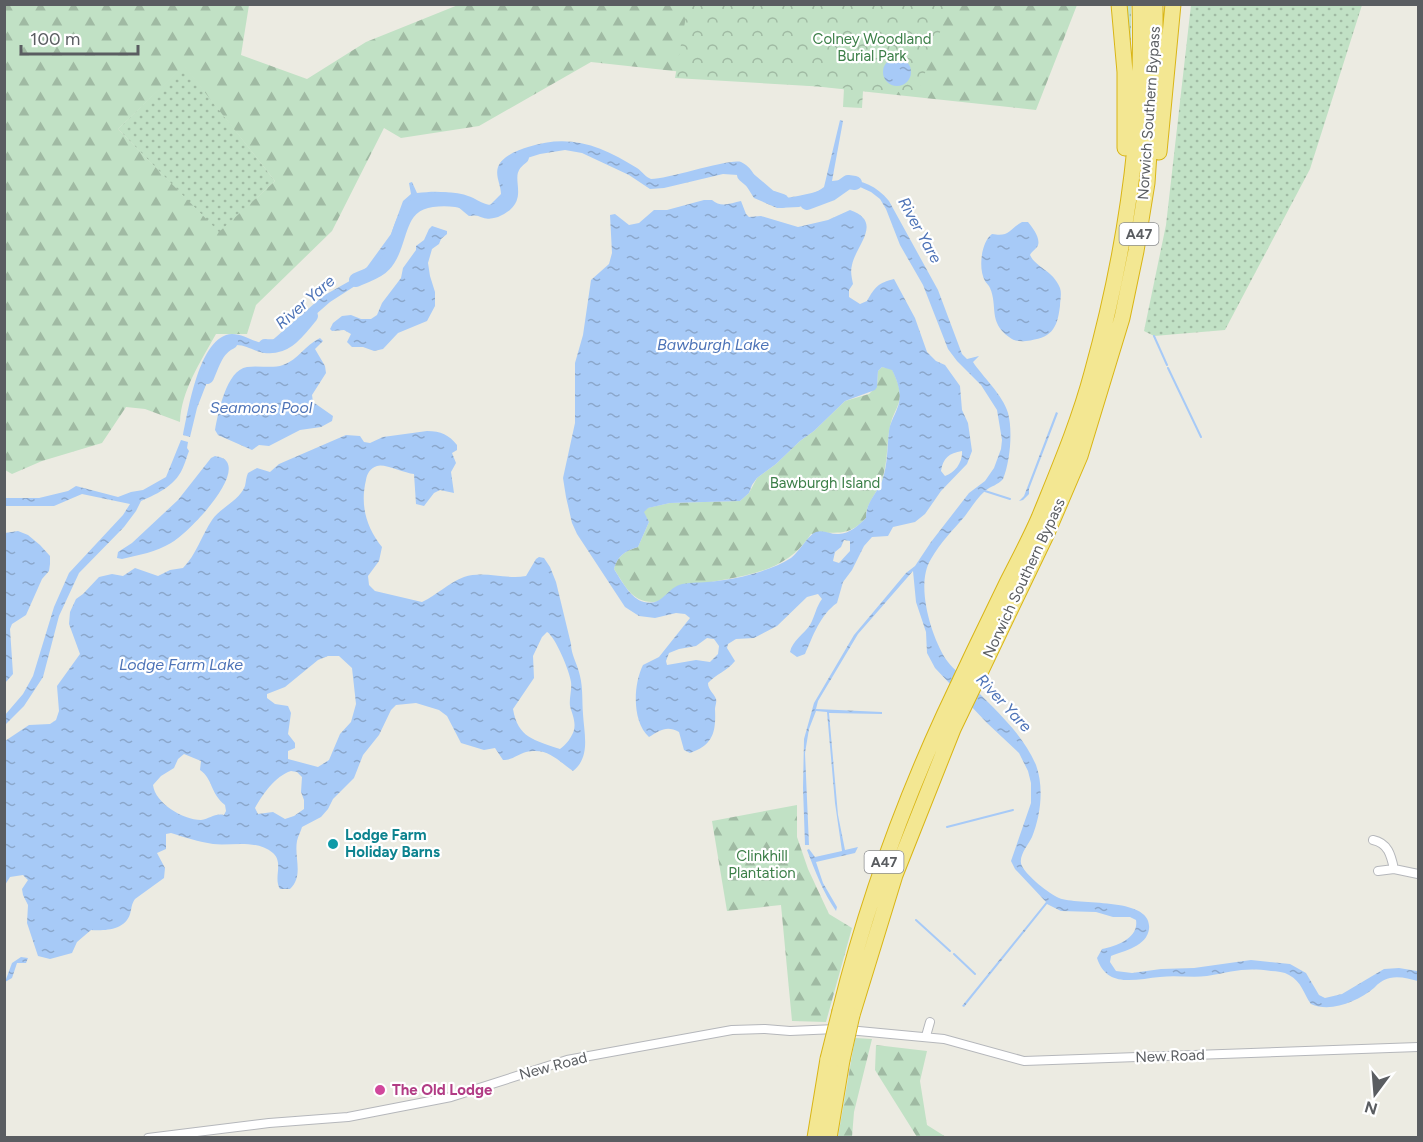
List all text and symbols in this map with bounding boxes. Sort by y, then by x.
scale bar [21,18,138,56]
street label: Norwich Southern Bypass [1134,26,1164,200]
text: 100 m [30,28,80,50]
park label: Colney Woodland Burial Park [813,30,931,65]
water label: River Yare [894,194,946,266]
road number: A47 [1120,223,1158,245]
water label: River Yare [271,271,339,333]
water label: Bawburgh Lake [657,335,769,354]
water label: Seamons Pool [210,398,313,417]
park label: Bawburgh Island [770,474,880,492]
street label: Norwich Southern Bypass [979,495,1069,661]
water label: Lodge Farm Lake [119,655,243,674]
water label: River Yare [972,670,1036,736]
place label: Lodge Farm Holiday Barns [345,826,440,861]
marker: Lodge Farm Holiday Barns [326,837,340,851]
park label: Clinkhill Plantation [728,847,796,882]
road number: A47 [864,851,904,873]
street label: New Road [1135,1046,1205,1066]
street label: New Road [517,1048,589,1084]
north arrow [1345,1064,1405,1124]
place label: The Old Lodge [392,1081,493,1099]
marker: The Old Lodge [373,1083,387,1097]
text: N [1362,1097,1380,1119]

